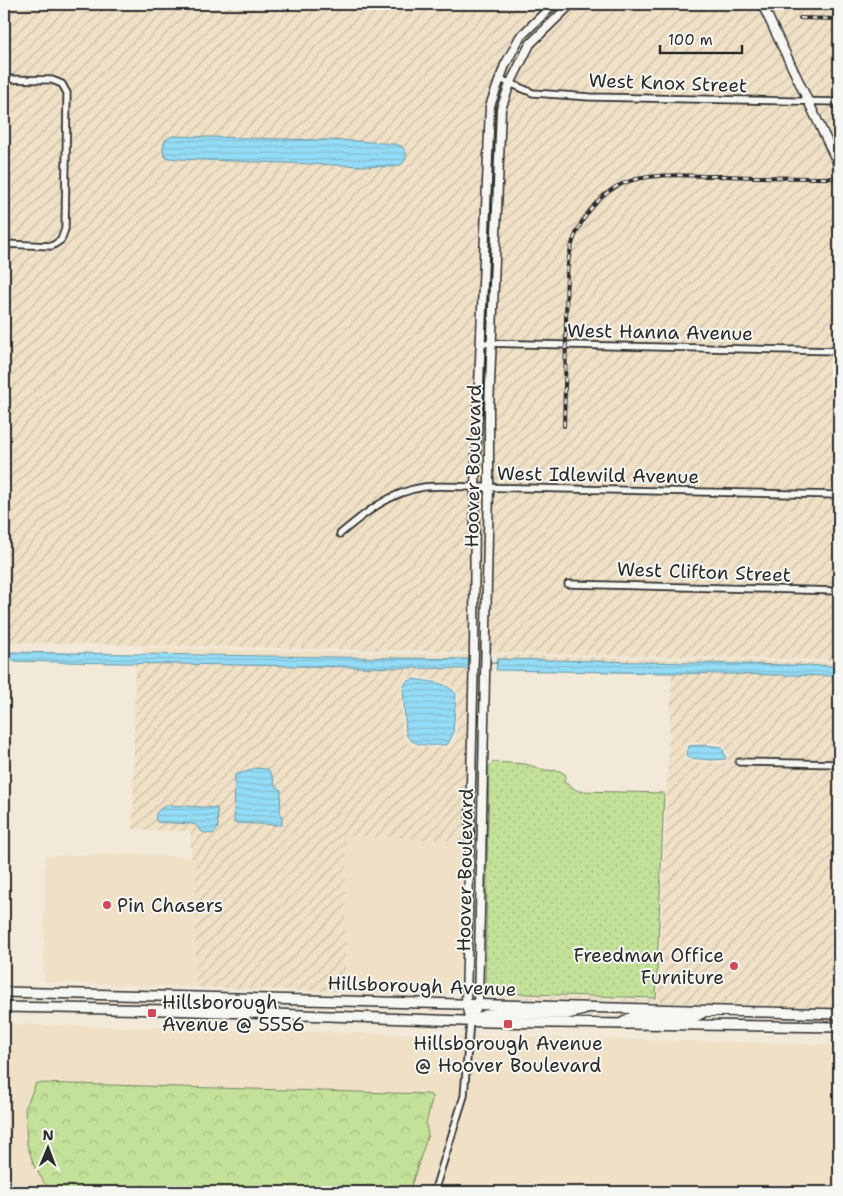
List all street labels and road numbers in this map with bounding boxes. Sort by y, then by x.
street label: West Knox Street [588,68,748,98]
street label: West Hanna Avenue [567,318,753,346]
street label: Hoover Boulevard [459,384,487,548]
street label: West Idlewild Avenue [497,461,699,489]
street label: West Clifton Street [617,556,791,588]
street label: Hoover Boulevard [451,788,479,952]
street label: Hillsborough Avenue [327,970,517,1002]

